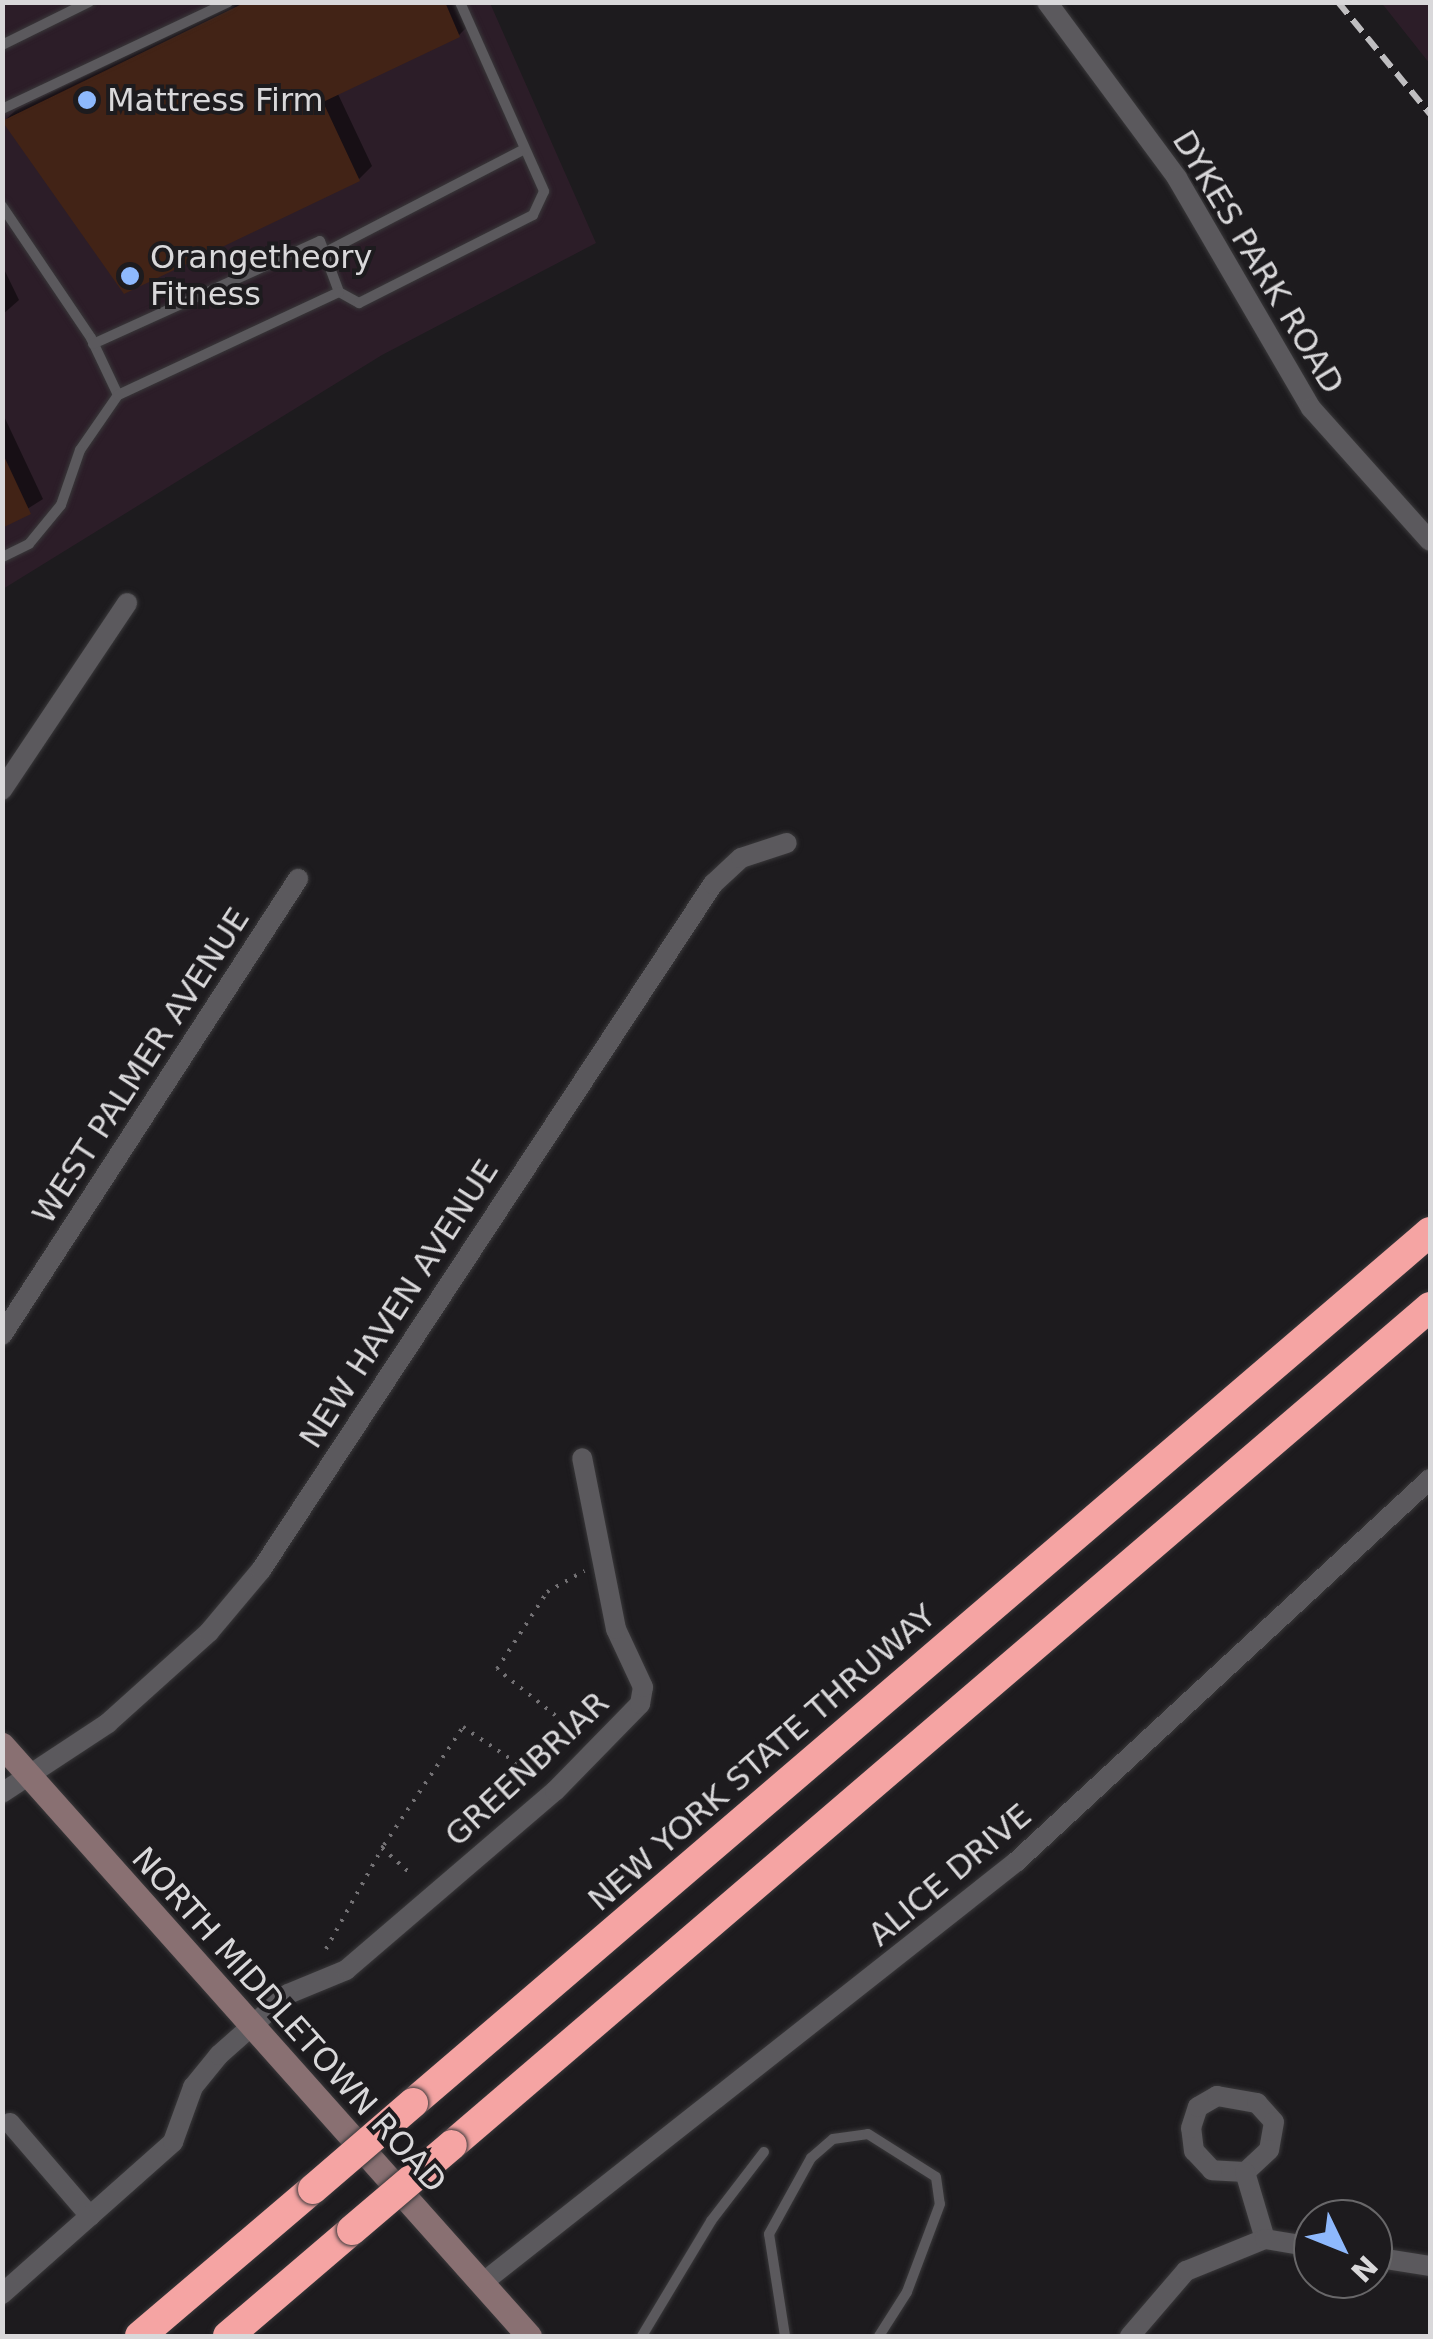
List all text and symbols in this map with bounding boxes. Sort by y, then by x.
place label: Mattress Firm [107,81,324,119]
marker: Mattress Firm [76,89,98,111]
street label: DYKES PARK ROAD [1164,124,1352,400]
place label: Orangetheory Fitness [150,239,372,314]
marker: Orangetheory Fitness [119,265,141,287]
street label: WEST PALMER AVENUE [25,901,257,1231]
street label: NEW HAVEN AVENUE [292,1153,506,1455]
street label: NEW YORK STATE THRUWAY [581,1597,943,1919]
street label: GREENBRIAR [437,1684,617,1854]
street label: ALICE DRIVE [861,1796,1039,1954]
street label: NORTH MIDDLETOWN ROAD [124,1840,454,2200]
north arrow [1293,2199,1393,2299]
text: N [1344,2249,1384,2288]

